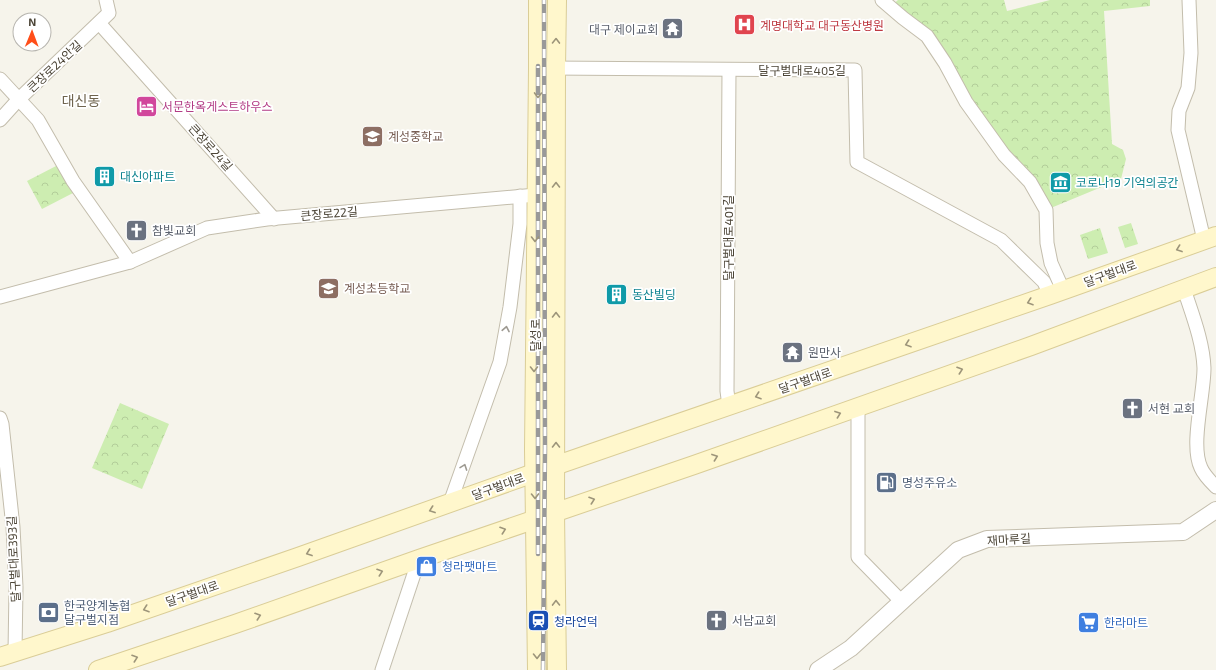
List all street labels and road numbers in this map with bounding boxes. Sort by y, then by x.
street label: 큰장로24안길 [24,37,84,95]
street label: 달구벌대로405길 [758,63,846,77]
street label: 큰장로24길 [186,121,236,173]
street label: 달구벌대로401길 [721,195,735,281]
street label: 큰장로22길 [300,204,358,222]
street label: 달구벌대로 [1082,257,1138,289]
street label: 달성로 [528,318,542,352]
street label: 달구벌대로 [777,364,833,396]
street label: 달구벌대로 [470,470,526,502]
street label: 달구벌대로393길 [4,515,22,603]
street label: 재마루길 [986,530,1032,548]
street label: 달구벌대로 [164,577,220,609]

